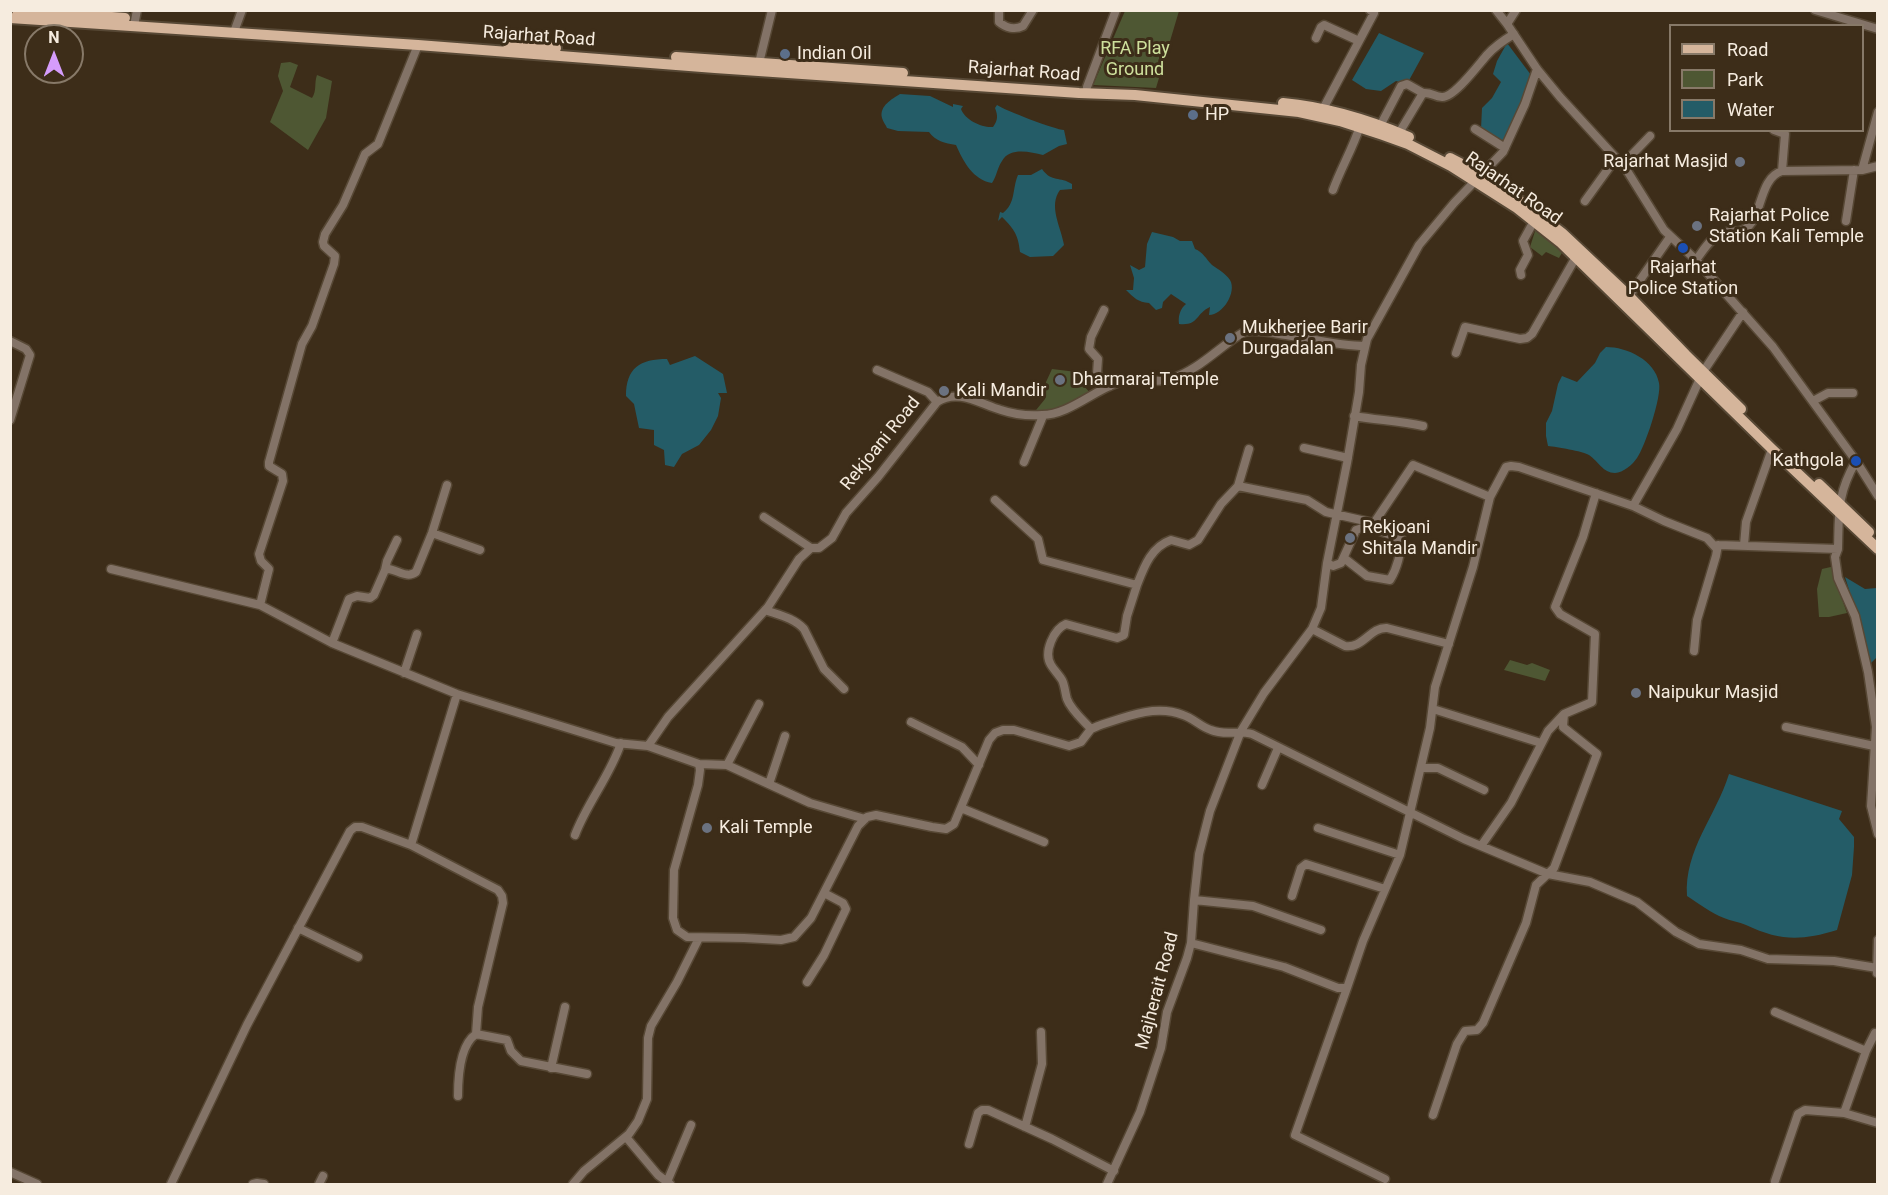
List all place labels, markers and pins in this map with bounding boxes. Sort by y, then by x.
place label: Indian Oil [797,43,872,65]
marker: Indian Oil [778,47,792,61]
place label: HP [1205,104,1229,126]
marker: HP [1186,108,1200,122]
place label: Rajarhat Masjid [1603,151,1728,173]
marker: Rajarhat Masjid [1733,155,1747,169]
place label: Rajarhat Police Station Kali Temple [1709,205,1864,248]
marker: Rajarhat Police Station Kali Temple [1690,219,1704,233]
marker: Rajarhat Police Station [1676,241,1690,255]
place label: Rajarhat Police Station [1628,257,1738,300]
place label: Mukherjee Barir Durgadalan [1242,317,1368,360]
marker: Mukherjee Barir Durgadalan [1223,331,1237,345]
place label: Dharmaraj Temple [1072,369,1219,391]
marker: Dharmaraj Temple [1053,373,1067,387]
place label: Kali Mandir [956,380,1046,402]
marker: Kali Mandir [937,384,951,398]
place label: Kathgola [1773,450,1844,472]
marker: Kathgola [1849,454,1863,468]
place label: Rekjoani Shitala Mandir [1362,517,1477,560]
marker: Rekjoani Shitala Mandir [1343,531,1357,545]
place label: Naipukur Masjid [1648,682,1778,704]
marker: Naipukur Masjid [1629,686,1643,700]
place label: Kali Temple [719,817,813,839]
marker: Kali Temple [700,821,714,835]

